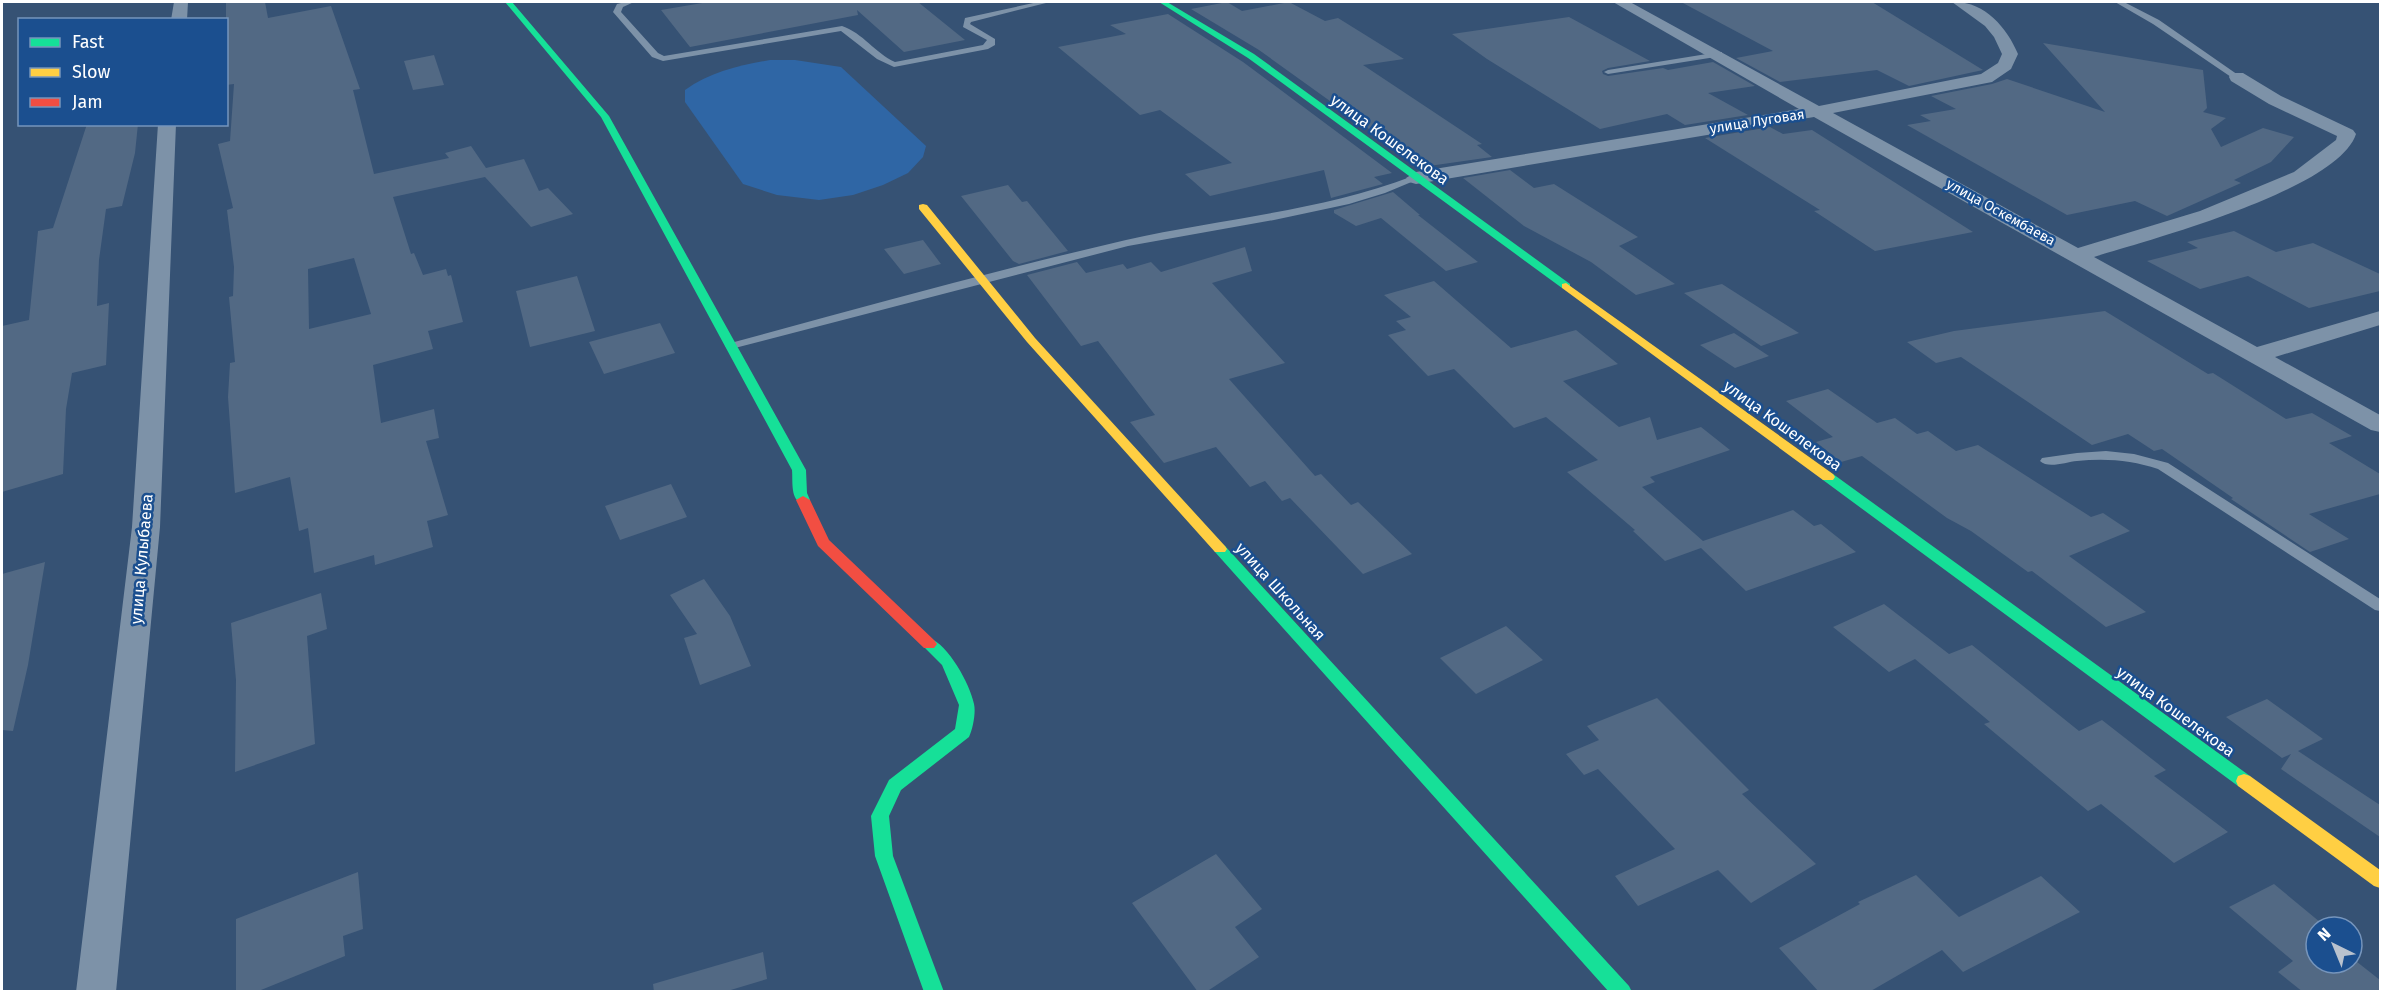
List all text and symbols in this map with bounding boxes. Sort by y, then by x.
legend [18,18,228,126]
text: Fast [72,31,105,53]
text: Slow [72,61,111,83]
street label: улица Кошелекова [1327,90,1453,189]
text: Jam [72,91,103,113]
street label: улица Луговая [1708,106,1806,137]
street label: улица Оскембаева [1943,175,2058,249]
street label: улица Кошелекова [1720,376,1846,475]
street label: улица Кулыбаева [126,493,157,625]
street label: улица Школьная [1232,538,1330,644]
street label: улица Кошелекова [2113,662,2239,761]
north arrow [2304,915,2364,975]
text: N [2314,924,2334,945]

